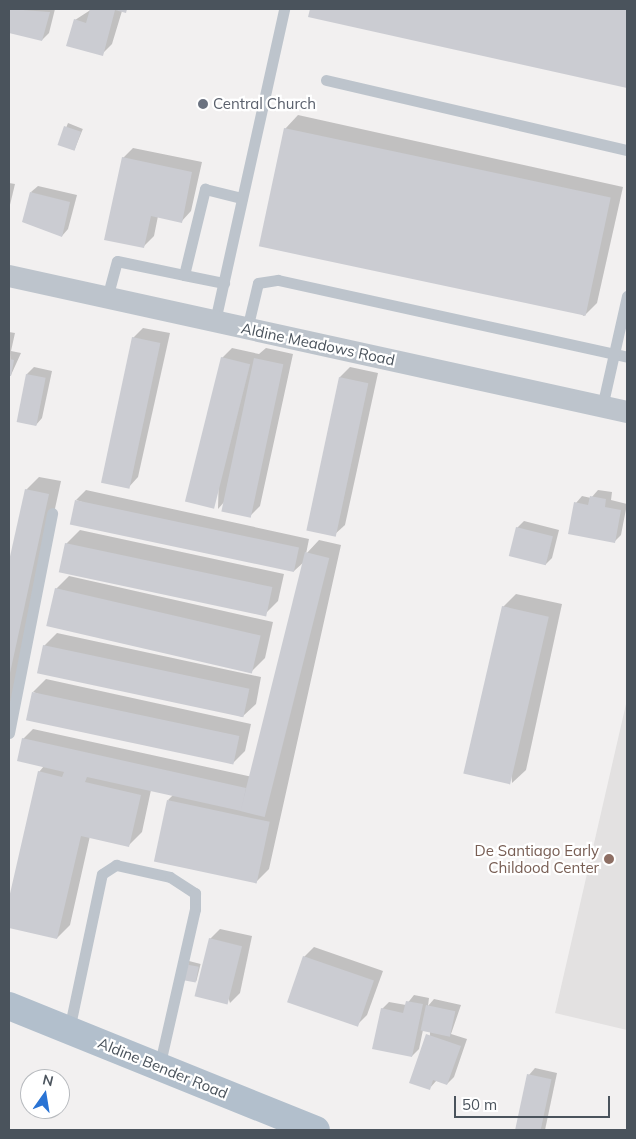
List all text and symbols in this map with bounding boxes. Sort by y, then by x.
place label: Central Church [213,95,316,113]
marker: Central Church [197,98,209,110]
street label: Aldine Meadows Road [240,319,396,369]
place label: De Santiago Early Childood Center [475,841,599,876]
marker: De Santiago Early Childood Center [603,853,615,865]
street label: Aldine Bender Road [95,1034,231,1102]
north arrow [20,1069,70,1119]
text: N [41,1070,55,1090]
scale bar [456,1086,612,1118]
text: 50 m [462,1095,497,1114]

